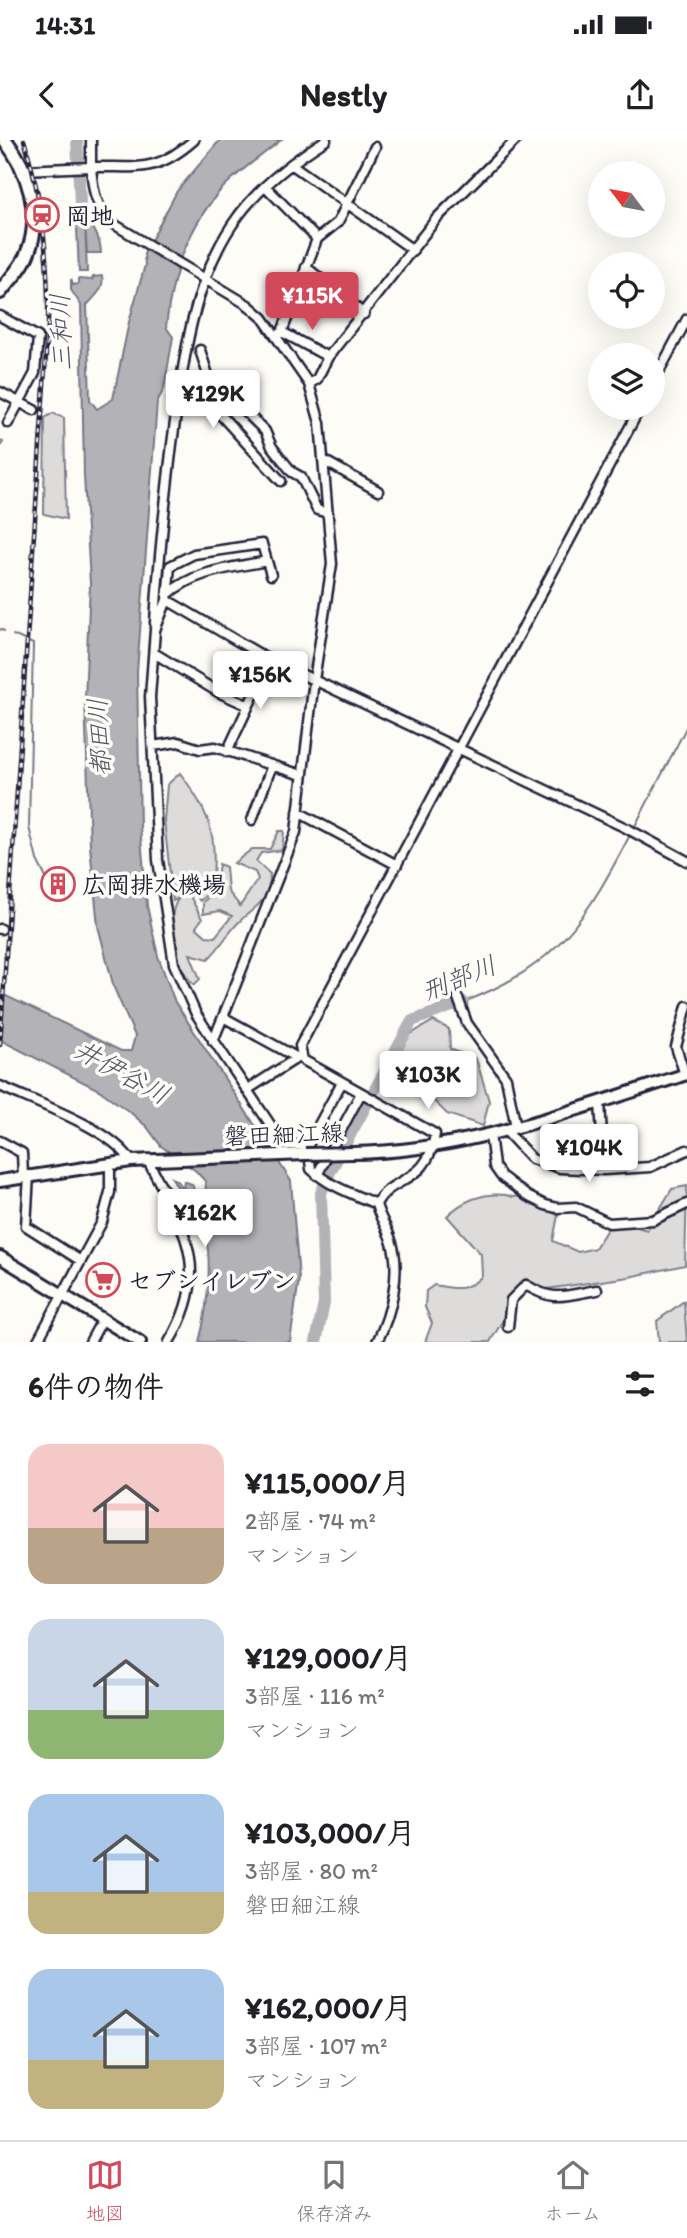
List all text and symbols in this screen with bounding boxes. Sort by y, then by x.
text: 14:31 [35,9,95,41]
icon: back [28,76,66,114]
text: Nestly [300,76,387,114]
icon: share [621,76,659,114]
north arrow [588,161,665,238]
map controls [588,161,665,420]
station icon: 岡地 [23,196,61,234]
place label: 岡地 [66,201,114,230]
button: locate [588,252,665,329]
pin: ¥115K [263,272,361,332]
text: ¥115K [282,281,343,309]
water label: 三和川 [44,292,78,372]
button: layers [588,343,665,420]
pin: ¥129K [164,370,262,430]
text: ¥129K [182,379,244,407]
pin: ¥156K [211,652,309,711]
text: ¥156K [229,660,291,688]
water label: 都田川 [81,697,117,777]
building icon: 広岡排水機場 [39,865,77,903]
place label: 広岡排水機場 [82,870,226,899]
water label: 刑部川 [417,949,501,1007]
water label: 井伊谷川 [69,1033,175,1111]
pin: ¥103K [379,1052,477,1111]
text: ¥103K [396,1060,460,1088]
street label: 磐田細江線 [224,1117,344,1151]
pin: ¥104K [540,1124,638,1184]
text: ¥104K [556,1133,622,1161]
pin: ¥162K [156,1190,254,1249]
text: ¥162K [174,1198,236,1226]
supermarket icon: セブンイレブン [84,1261,122,1299]
place label: セブンイレブン [128,1266,296,1295]
icon: filters [621,1365,659,1403]
text: 6件の物件 [28,1368,164,1405]
text: ¥115,000/月 [245,1464,411,1501]
icon: home [84,1472,168,1556]
text: 2部屋 · 74 m² [245,1507,376,1535]
text: マンション [245,1541,359,1569]
text: ¥129,000/月 [245,1639,412,1676]
icon: home [84,1647,168,1731]
text: 3部屋 · 116 m² [245,1682,385,1710]
text: マンション [245,1716,359,1744]
text: ¥103,000/月 [245,1814,416,1851]
icon: home [84,1822,168,1906]
text: 3部屋 · 80 m² [245,1857,378,1885]
text: 磐田細江線 [245,1891,360,1919]
text: ¥162,000/月 [245,1989,413,2026]
icon: home [84,1997,168,2081]
text: 3部屋 · 107 m² [245,2032,387,2060]
text: マンション [245,2066,359,2094]
tab: 地図 [86,2156,124,2225]
tab: 保存済み [296,2156,372,2225]
tab: ホーム [545,2156,601,2225]

